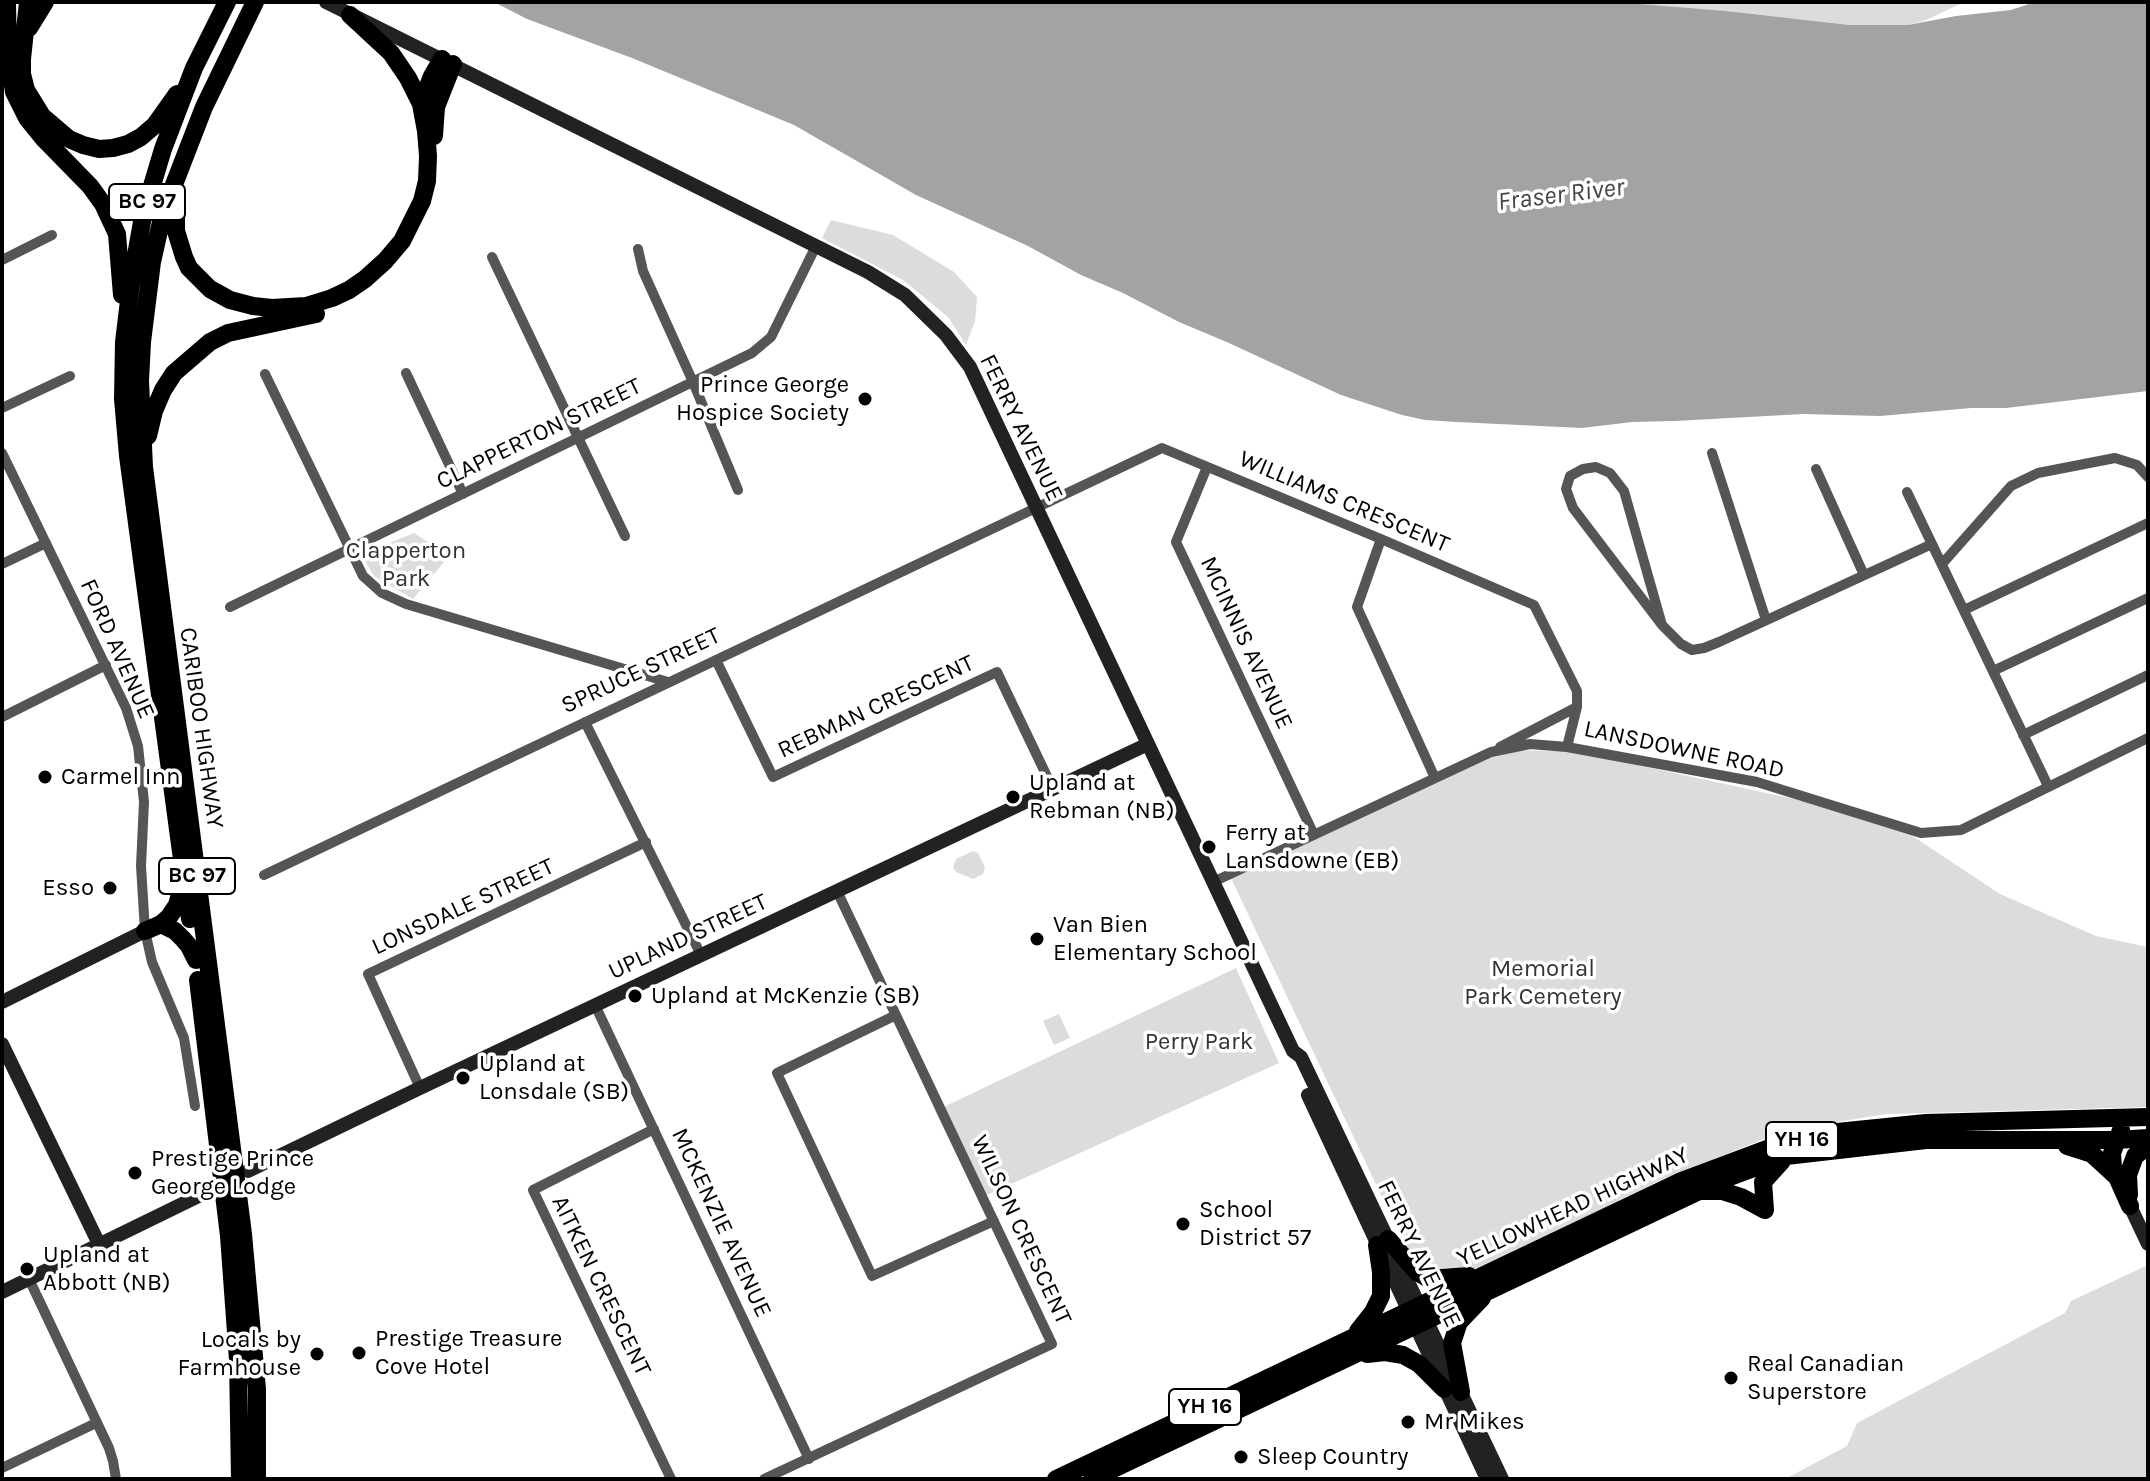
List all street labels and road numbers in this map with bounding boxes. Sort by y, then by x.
road number: BC 97 [109,184,185,220]
street label: FERRY AVENUE [973,350,1069,506]
street label: CLAPPERTON STREET [432,372,646,496]
street label: WILLIAMS CRESCENT [1234,445,1454,559]
street label: MCINNIS AVENUE [1193,552,1299,734]
street label: FORD AVENUE [73,575,161,723]
street label: SPRUCE STREET [557,622,725,720]
street label: CARIBOO HIGHWAY [173,626,229,830]
street label: REBMAN CRESCENT [773,649,979,765]
street label: LANSDOWNE ROAD [1581,715,1787,785]
street label: LONSDALE STREET [367,852,559,962]
road number: BC 97 [159,858,235,894]
street label: UPLAND STREET [604,888,772,986]
road number: YH 16 [1766,1122,1838,1158]
street label: MCKENZIE AVENUE [665,1124,777,1322]
street label: WILSON CRESCENT [965,1131,1077,1329]
street label: YELLOWHEAD HIGHWAY [1453,1141,1693,1273]
street label: FERRY AVENUE [1371,1176,1467,1332]
street label: AITKEN CRESCENT [545,1191,657,1381]
road number: YH 16 [1169,1389,1241,1425]

